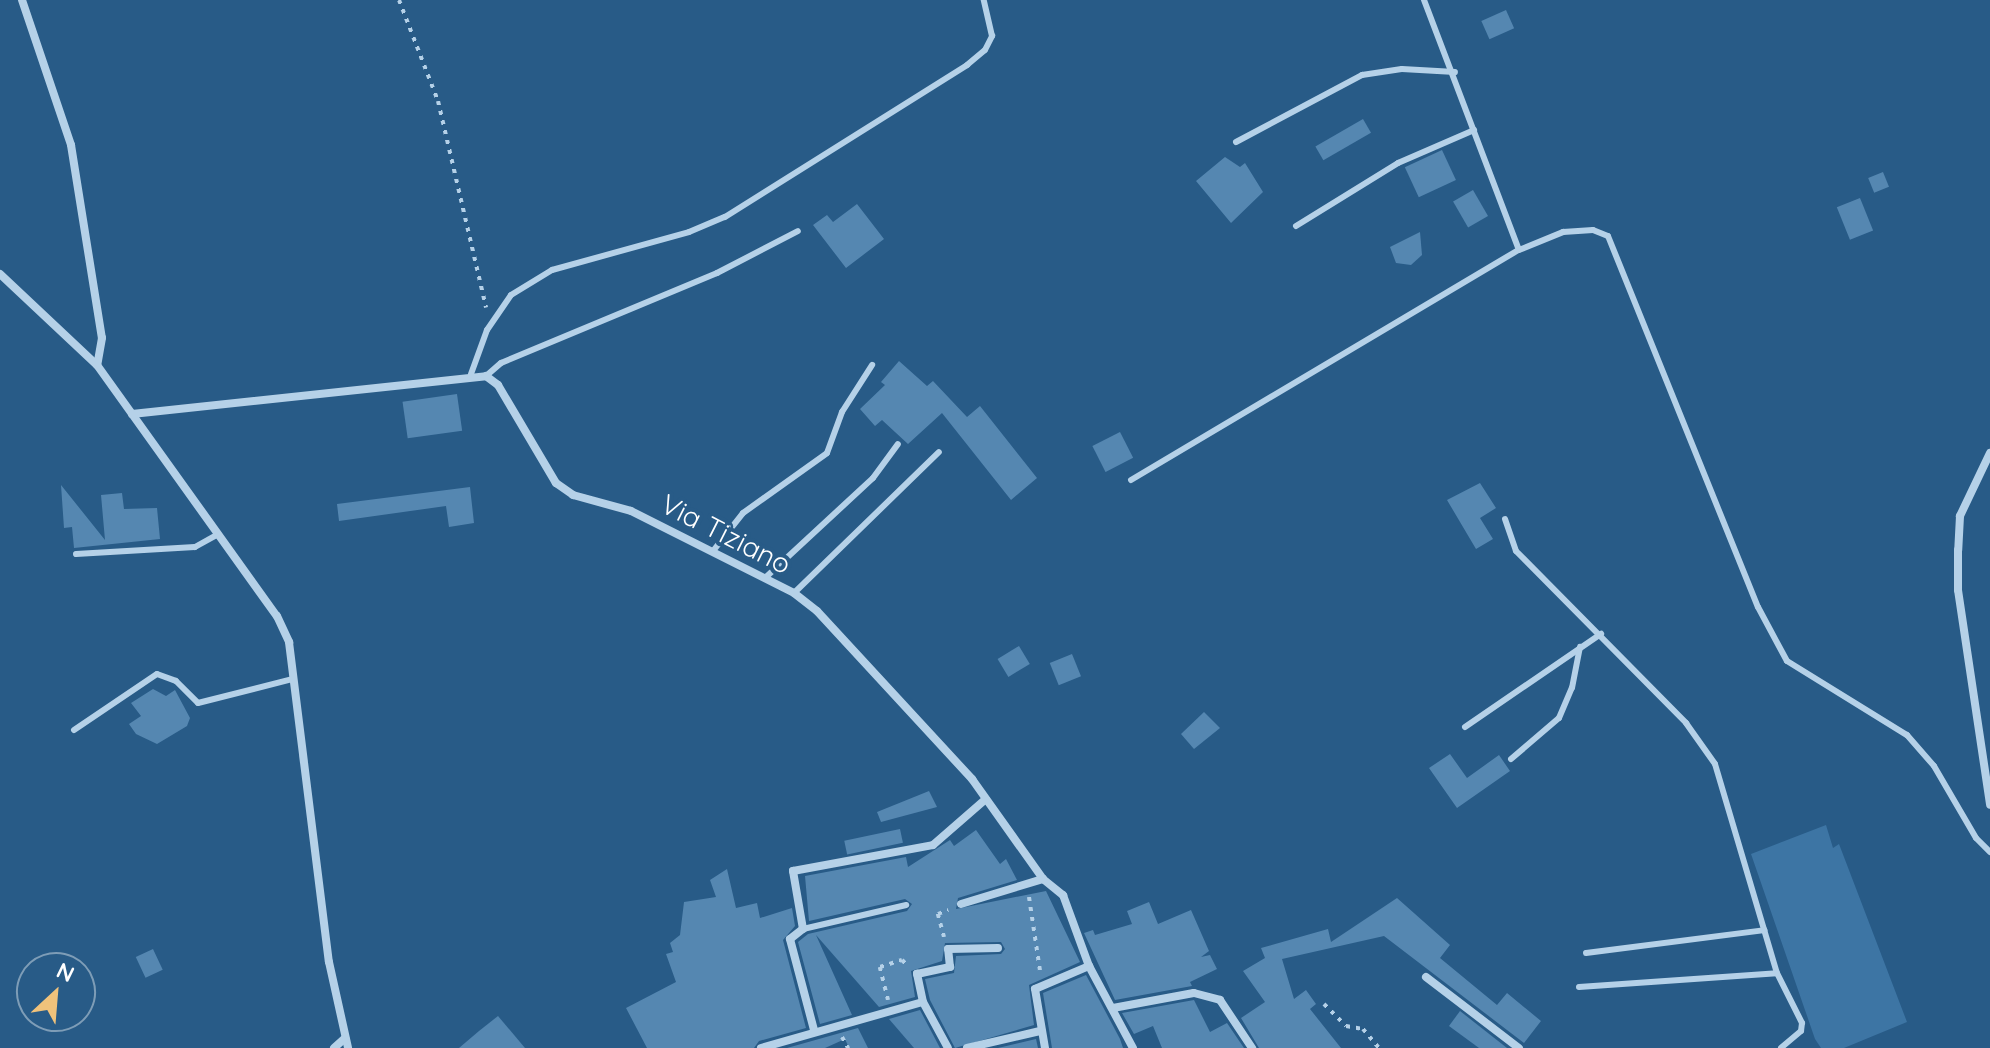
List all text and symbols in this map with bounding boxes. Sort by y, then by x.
street label: Via Tiziano [655,487,797,581]
north arrow [16,952,96,1032]
text: N [52,956,79,988]

